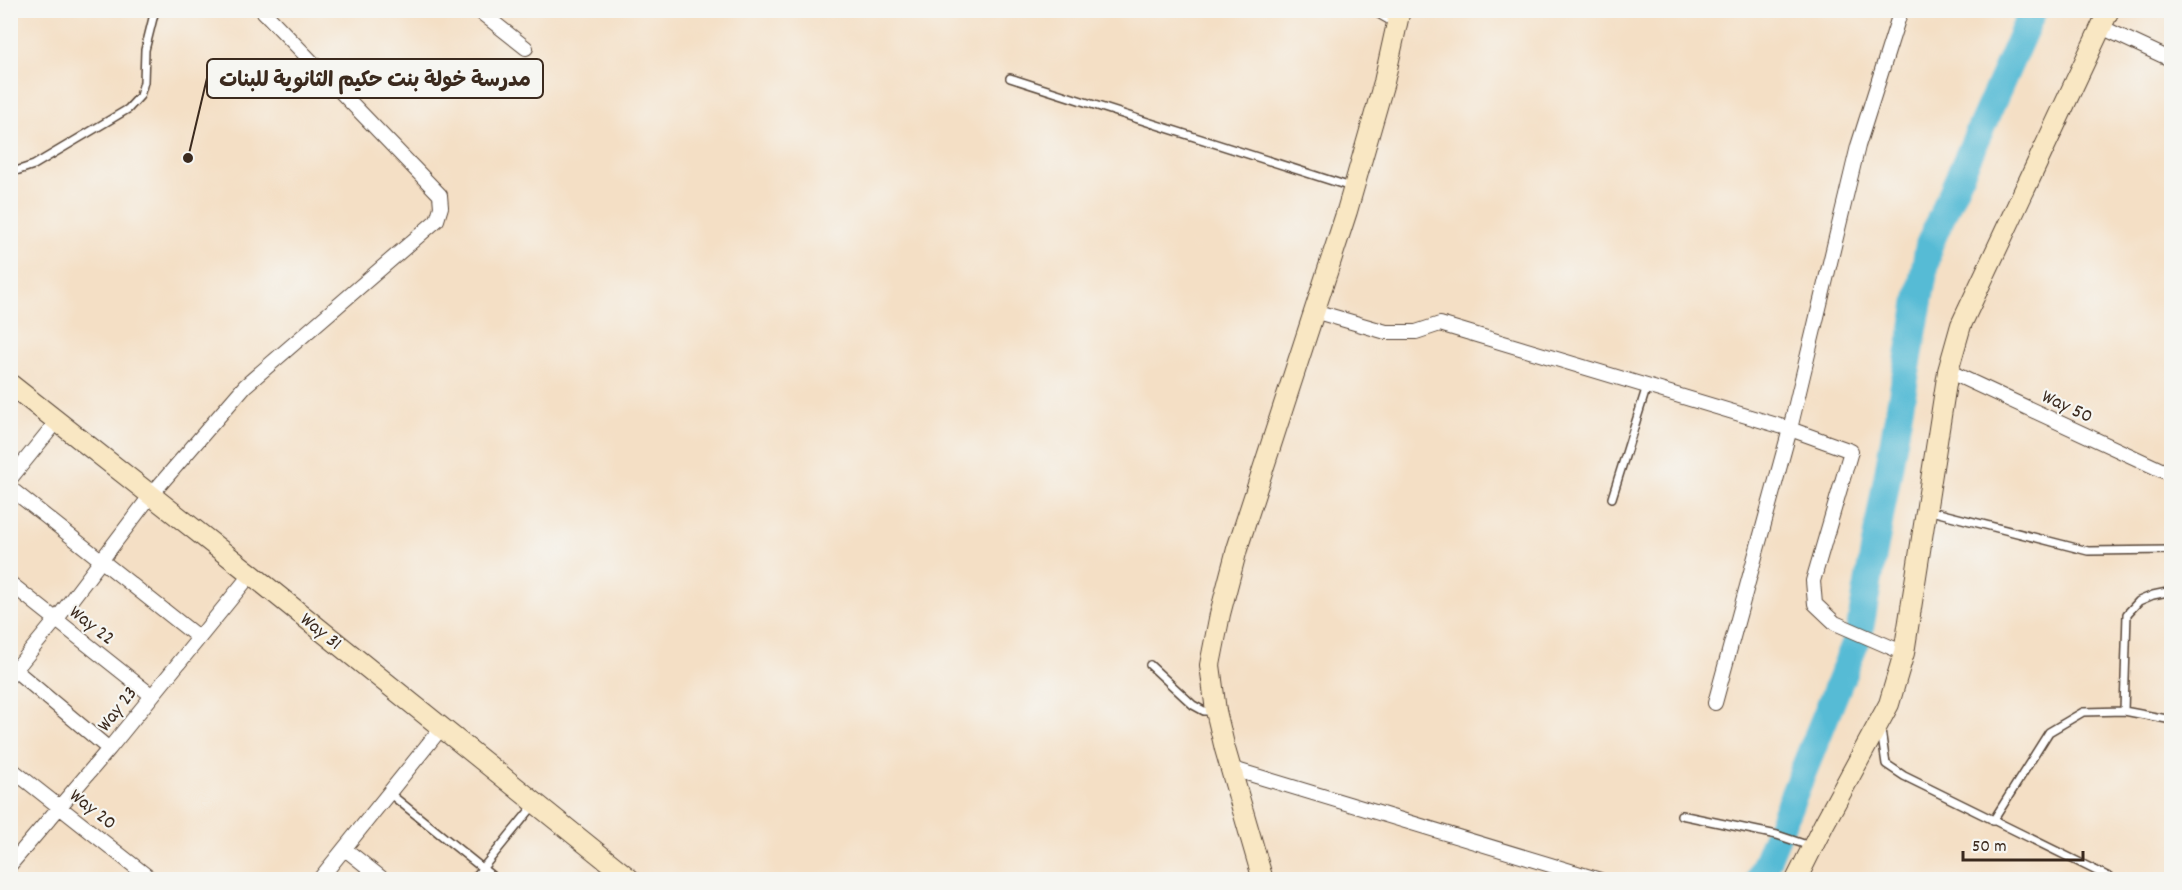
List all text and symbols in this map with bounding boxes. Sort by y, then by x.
callout: مدرسة خولة بنت حكيم الثانوية للبنات [207,59,543,98]
text: مدرسة خولة بنت حكيم الثانوية للبنات [219,67,531,97]
street label: Way 50 [2036,384,2097,432]
street label: Way 22 [62,600,120,653]
street label: Way 31 [293,607,347,658]
street label: Way 23 [92,681,145,739]
street label: Way 20 [63,783,122,838]
scale bar [1963,824,2083,862]
text: 50 m [1972,835,2007,860]

